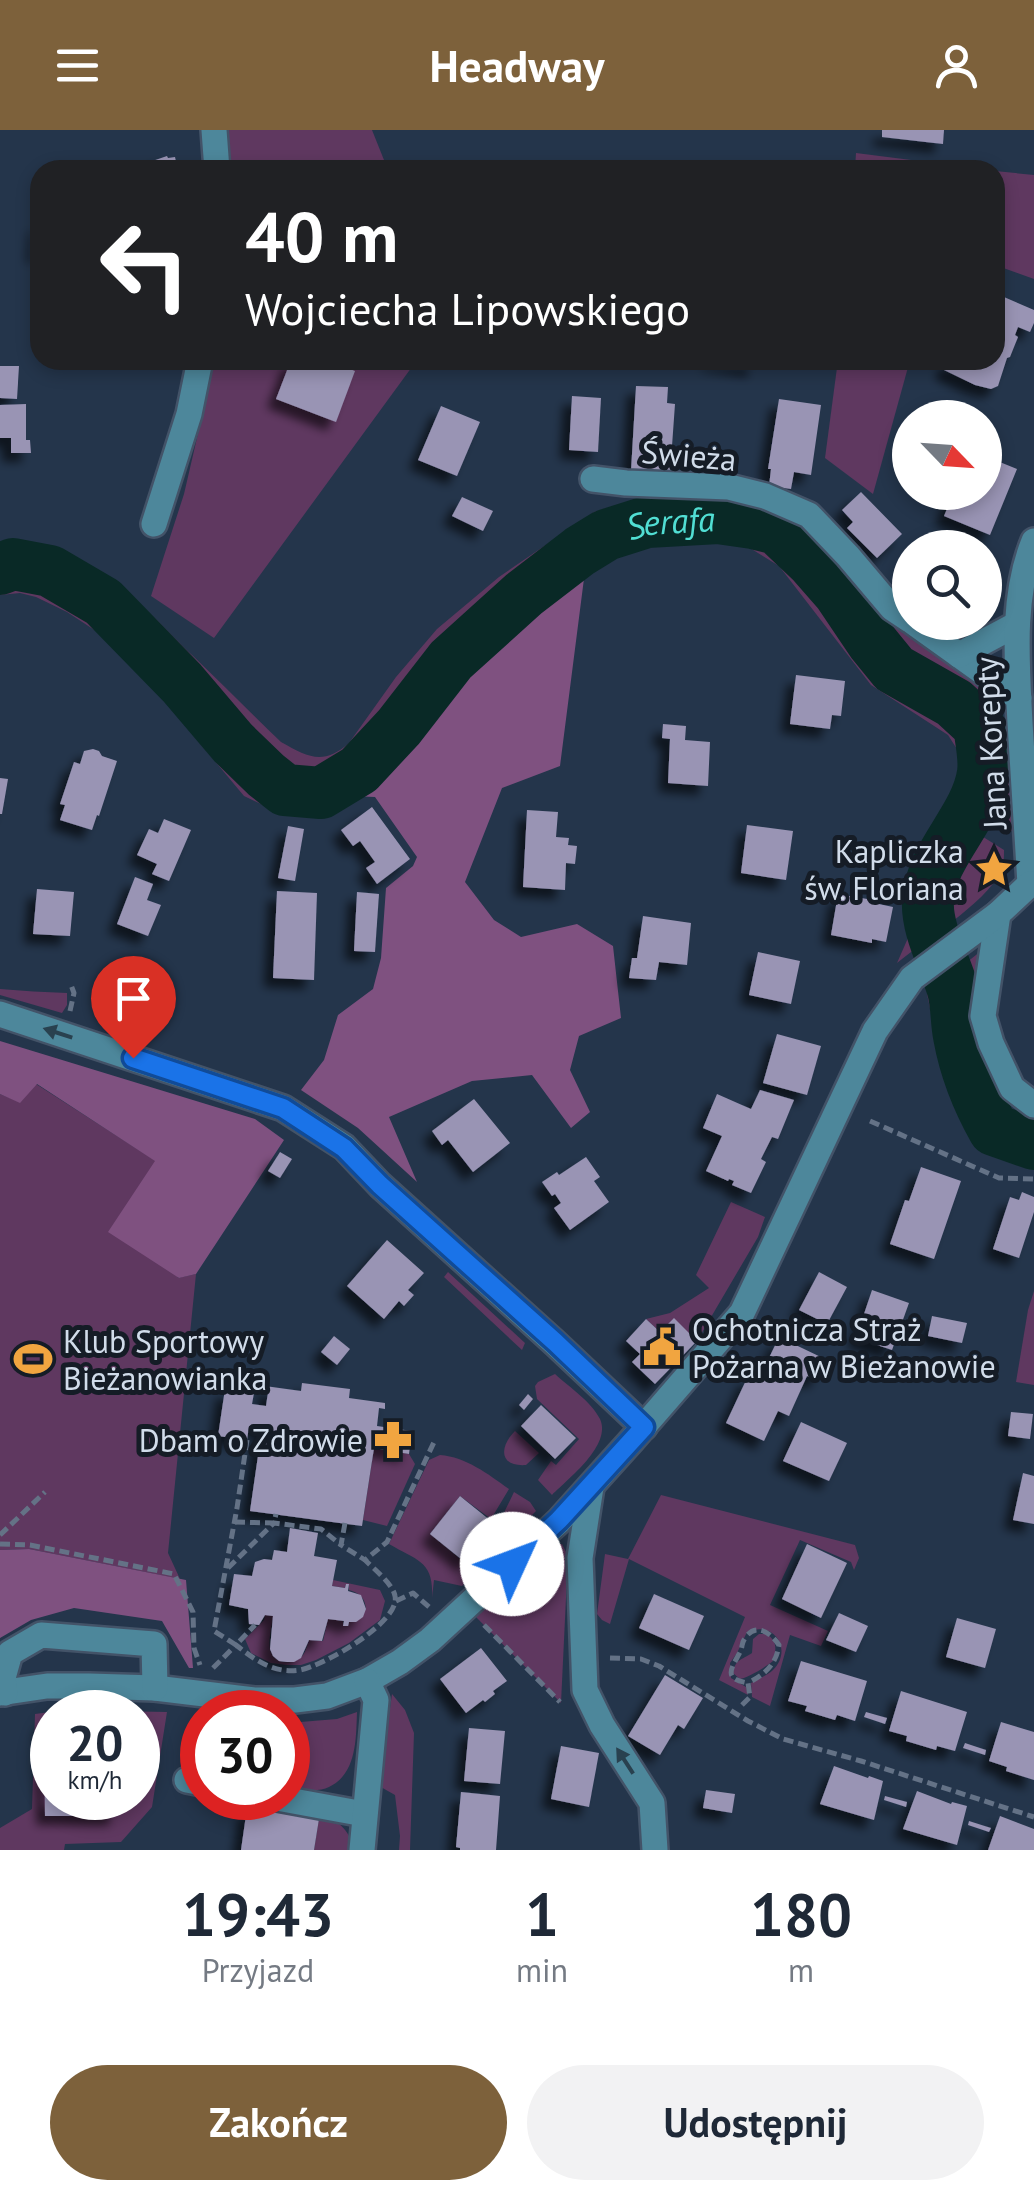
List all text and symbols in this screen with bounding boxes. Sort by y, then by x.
text: Headway [429,36,605,94]
icon: menu [50,38,105,93]
icon: person [929,38,984,93]
text: 40 m [245,191,398,281]
icon: left [80,200,210,330]
text: Wojciecha Lipowskiego [245,279,690,337]
north arrow [892,400,1002,510]
map controls [892,400,1002,640]
street label: Świeża [640,430,738,480]
water label: Serafa [620,495,716,550]
button: search [892,530,1002,640]
street label: Jana Korepty [965,656,1016,832]
place label: Kapliczka św. Floriana [804,830,964,909]
place icon: Kapliczka św. Floriana [973,848,1015,890]
pin [91,956,176,1059]
icon: arrive [106,971,161,1026]
one-way arrow [42,1024,72,1039]
place label: Ochotnicza Straż Pożarna w Bieżanowie [692,1308,996,1387]
place label: Klub Sportowy Bieżanowianka [63,1320,267,1399]
public building icon: Ochotnicza Straż Pożarna w Bieżanowie [641,1326,683,1368]
sports icon: Klub Sportowy Bieżanowianka [12,1338,54,1380]
place label: Dbam o Zdrowie [139,1419,363,1461]
pharmacy icon: Dbam o Zdrowie [372,1419,414,1461]
position arrow [460,1512,564,1616]
speed limit sign: 30 [180,1690,310,1820]
text: 20 [67,1710,123,1775]
one-way arrow [616,1747,635,1774]
text: km/h [68,1764,122,1796]
text: 19:43 [182,1875,334,1953]
text: 1 [525,1875,559,1953]
text: 180 [750,1875,852,1953]
text: Przyjazd [202,1949,314,1991]
text: min [516,1949,568,1991]
text: m [788,1949,814,1991]
button: Zakończ [50,2065,507,2180]
button: Udostępnij [527,2065,984,2180]

